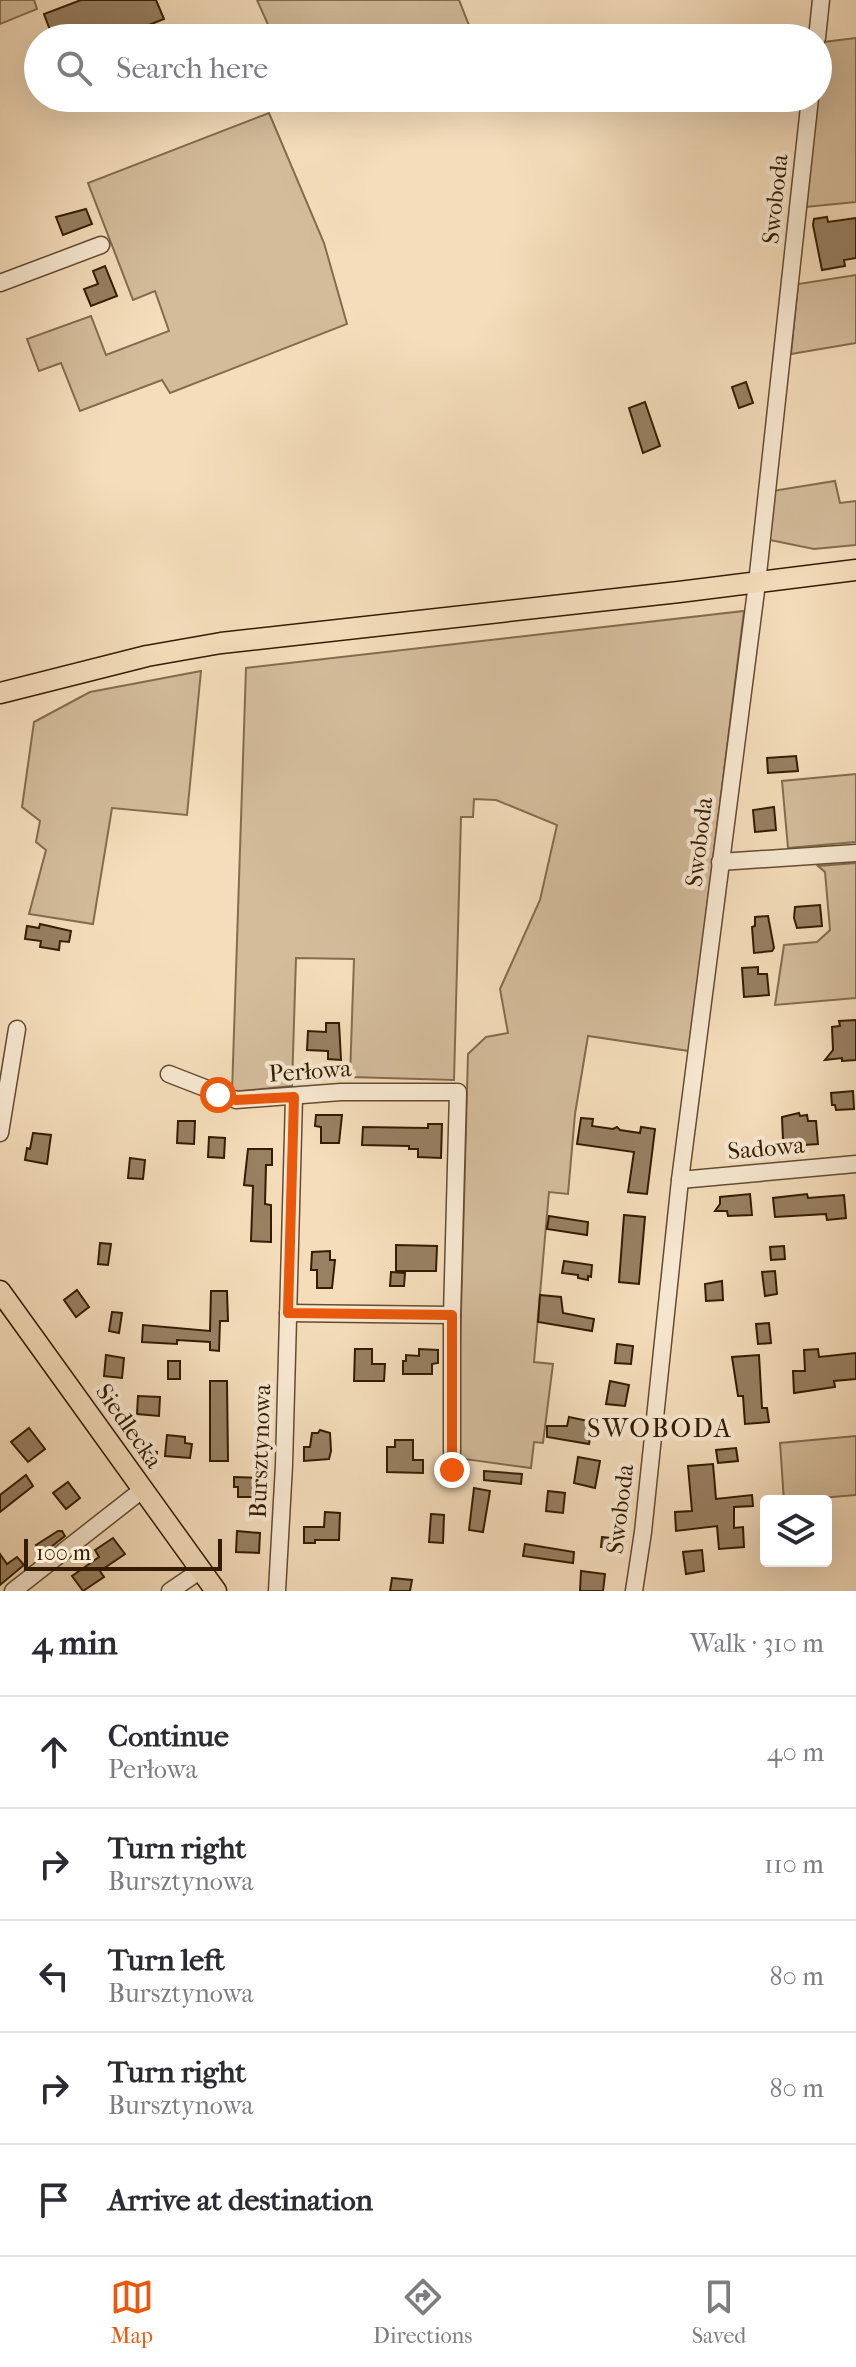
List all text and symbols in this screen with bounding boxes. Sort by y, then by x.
search box [24,24,832,112]
icon: search [52,46,96,90]
text: Search here [116,51,268,86]
street label: Swoboda [756,152,794,245]
street label: Swoboda [680,795,719,889]
street label: Perłowa [268,1054,353,1088]
route start [200,1077,236,1113]
street label: Sadowa [726,1131,806,1165]
street label: Siedlecka [90,1378,169,1474]
street label: Bursztynowa [244,1382,276,1519]
district label: SWOBODA [587,1413,733,1444]
route end [434,1452,470,1488]
street label: Swoboda [601,1462,640,1556]
map controls [760,1495,832,1567]
button: layers [760,1495,832,1567]
scale bar [24,1535,222,1571]
text: 100 m [36,1540,91,1566]
text: 4 min [32,1623,117,1663]
text: Walk · 310 m [690,1628,824,1659]
text: Continue [108,1719,229,1754]
icon: ahead [32,1730,76,1774]
text: 40 m [767,1737,824,1768]
text: Perłowa [108,1754,198,1785]
text: Turn right [108,1831,246,1866]
icon: right [32,1842,76,1886]
text: 110 m [764,1849,824,1880]
text: Bursztynowa [108,1866,254,1897]
text: Turn left [108,1943,225,1978]
icon: left [32,1954,76,1998]
text: 80 m [769,1961,824,1992]
text: Bursztynowa [108,1978,254,2009]
text: Turn right [108,2055,246,2090]
icon: right [32,2066,76,2110]
text: 80 m [769,2073,824,2104]
text: Bursztynowa [108,2090,254,2121]
icon: arrive [32,2178,76,2222]
text: Arrive at destination [108,2183,373,2218]
tab: Map [110,2275,154,2349]
tab: Directions [373,2275,472,2349]
tab: Saved [692,2275,746,2349]

